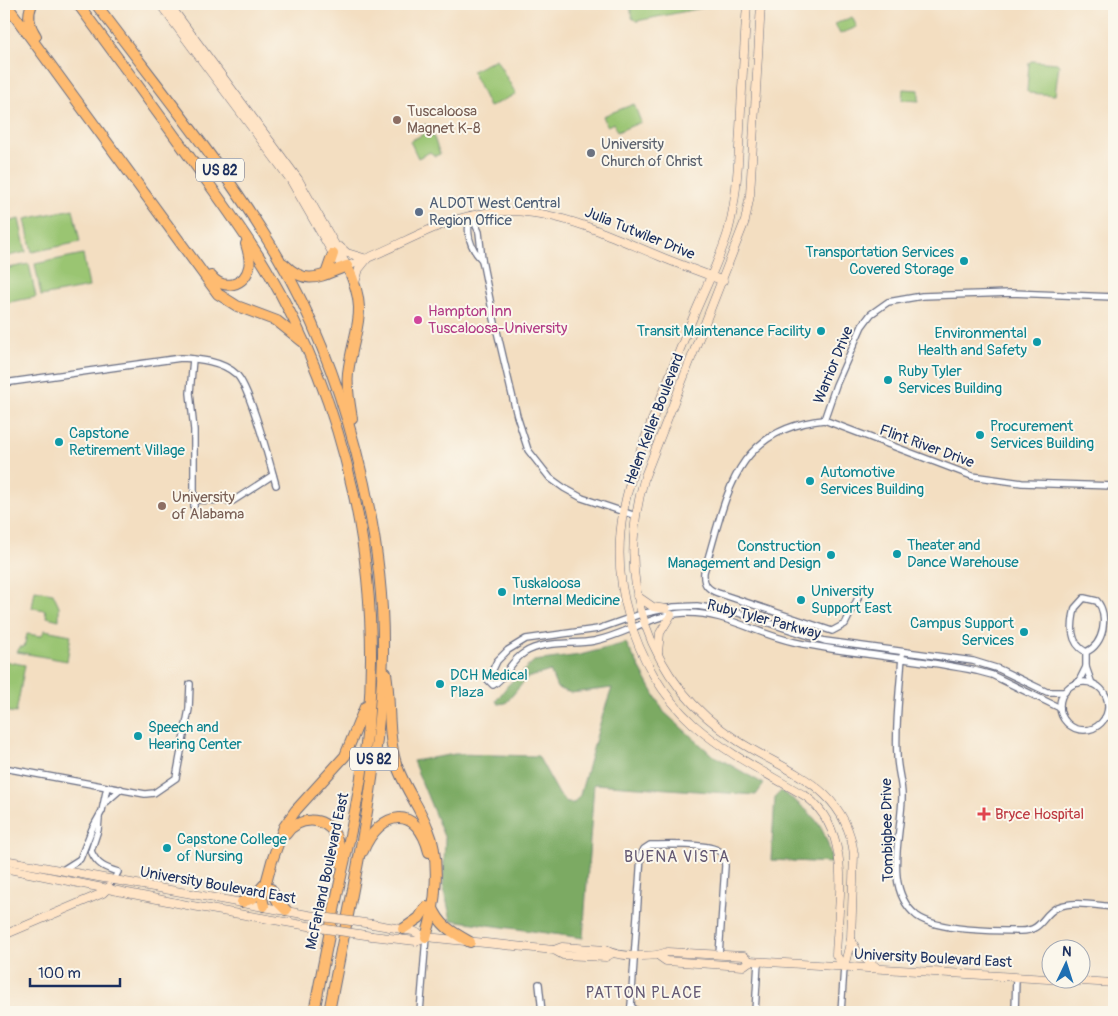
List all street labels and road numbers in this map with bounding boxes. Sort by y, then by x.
road number: US 82 [196,158,244,182]
street label: Julia Tutwiler Drive [582,203,698,264]
street label: Warrior Drive [809,323,858,407]
street label: Helen Keller Boulevard [621,351,688,488]
street label: Flint River Drive [877,421,977,473]
street label: Ruby Tyler Parkway [705,595,823,644]
road number: US 82 [350,748,398,771]
street label: Tombigbee Drive [877,777,898,882]
street label: McFarland Boulevard East [302,790,354,951]
street label: University Boulevard East [138,862,298,909]
street label: University Boulevard East [854,945,1013,972]

